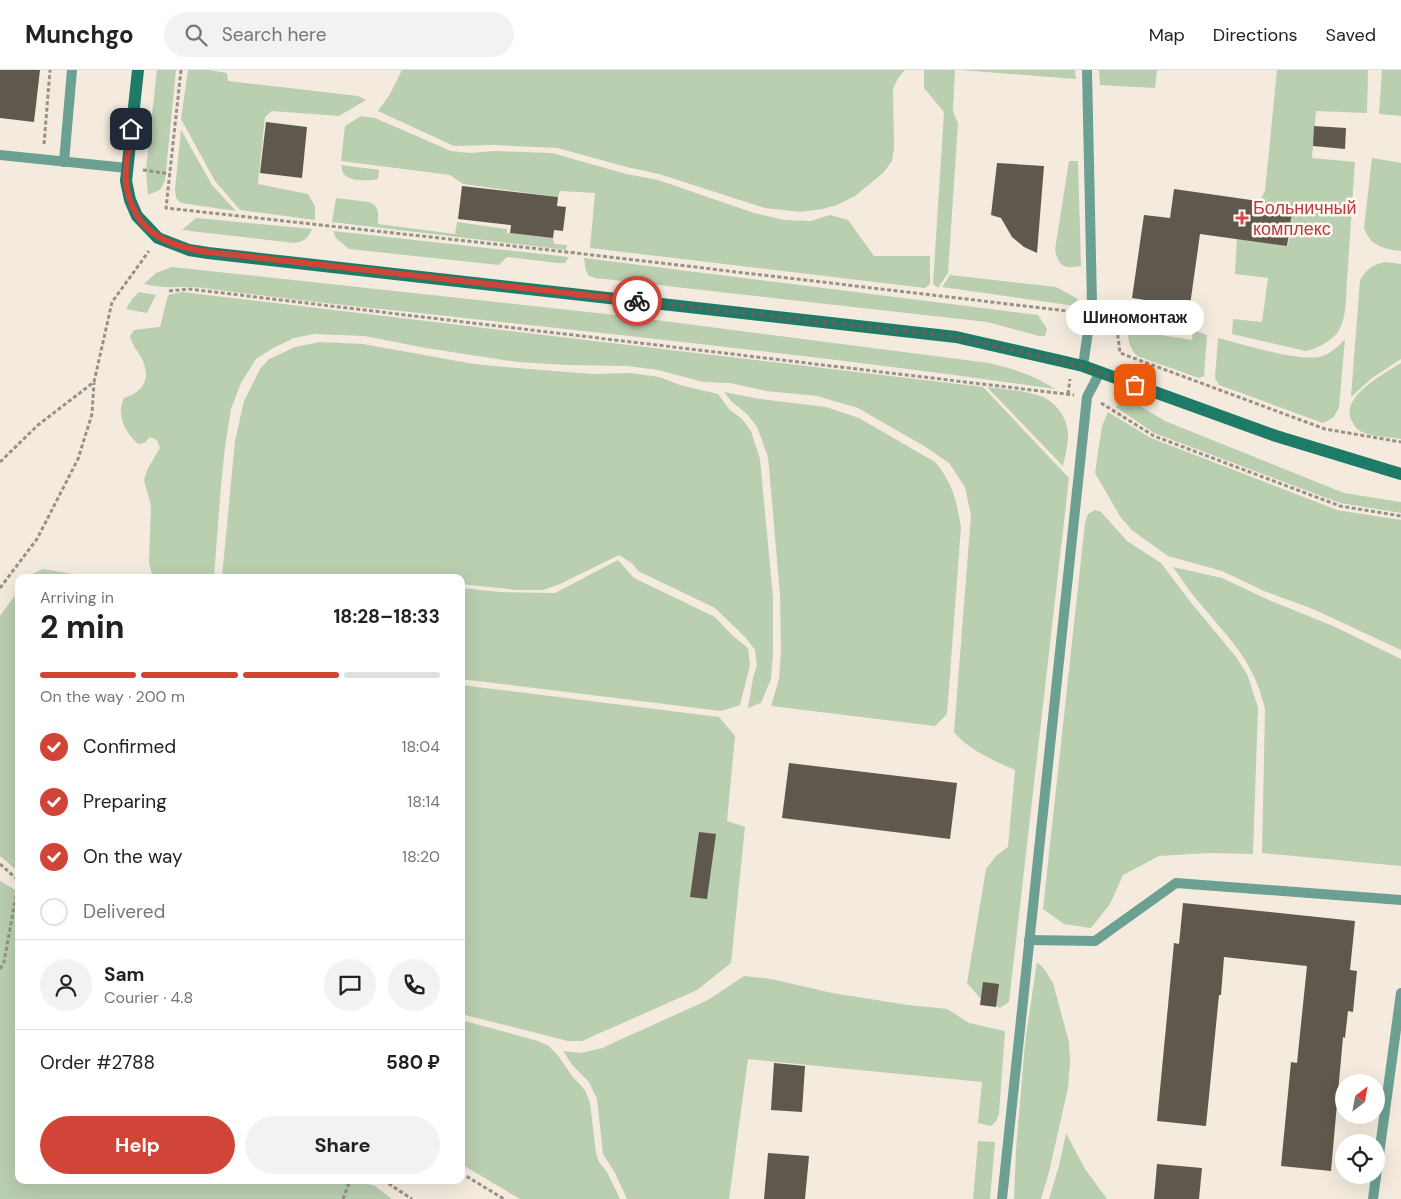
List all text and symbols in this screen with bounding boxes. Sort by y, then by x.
search box [164,12,514,57]
text: Munchgo [25,19,134,50]
icon: search [182,21,210,49]
text: Search here [222,22,327,47]
text: Map [1149,23,1185,47]
text: Directions [1213,23,1298,47]
text: Saved [1326,23,1376,47]
pin [110,108,152,150]
icon: home [117,115,145,143]
place label: Больничный комплекс [1253,196,1357,241]
marker: Больничный комплекс [1235,211,1249,225]
courier [612,276,662,326]
icon: bike [623,287,651,315]
callout: Шиномонтаж [1066,300,1204,335]
text: Шиномонтаж [1083,307,1187,328]
pin [1114,364,1156,406]
icon: bag [1121,371,1149,399]
text: Arriving in [40,587,114,608]
text: 18:28–18:33 [333,604,440,629]
text: 2 min [40,606,125,648]
text: On the way · 200 m [40,686,185,707]
icon: check [40,733,68,761]
text: Confirmed [83,734,176,759]
text: 18:04 [401,736,440,757]
icon: check [40,788,68,816]
text: Preparing [83,789,167,814]
text: 18:14 [407,791,440,812]
icon: check [40,843,68,871]
text: On the way [83,844,183,869]
text: 18:20 [402,846,440,867]
text: Delivered [83,899,165,924]
button: person [40,959,92,1011]
button: chat [324,959,376,1011]
button: phone [388,959,440,1011]
text: Sam [104,962,145,987]
text: Courier · 4.8 [104,987,193,1008]
text: Order #2788 [40,1050,155,1075]
text: 580 ₽ [386,1050,440,1075]
north arrow [1335,1074,1385,1124]
map controls [1335,1074,1385,1184]
button: Help [40,1116,235,1174]
button: Share [245,1116,440,1174]
button: locate [1335,1134,1385,1184]

